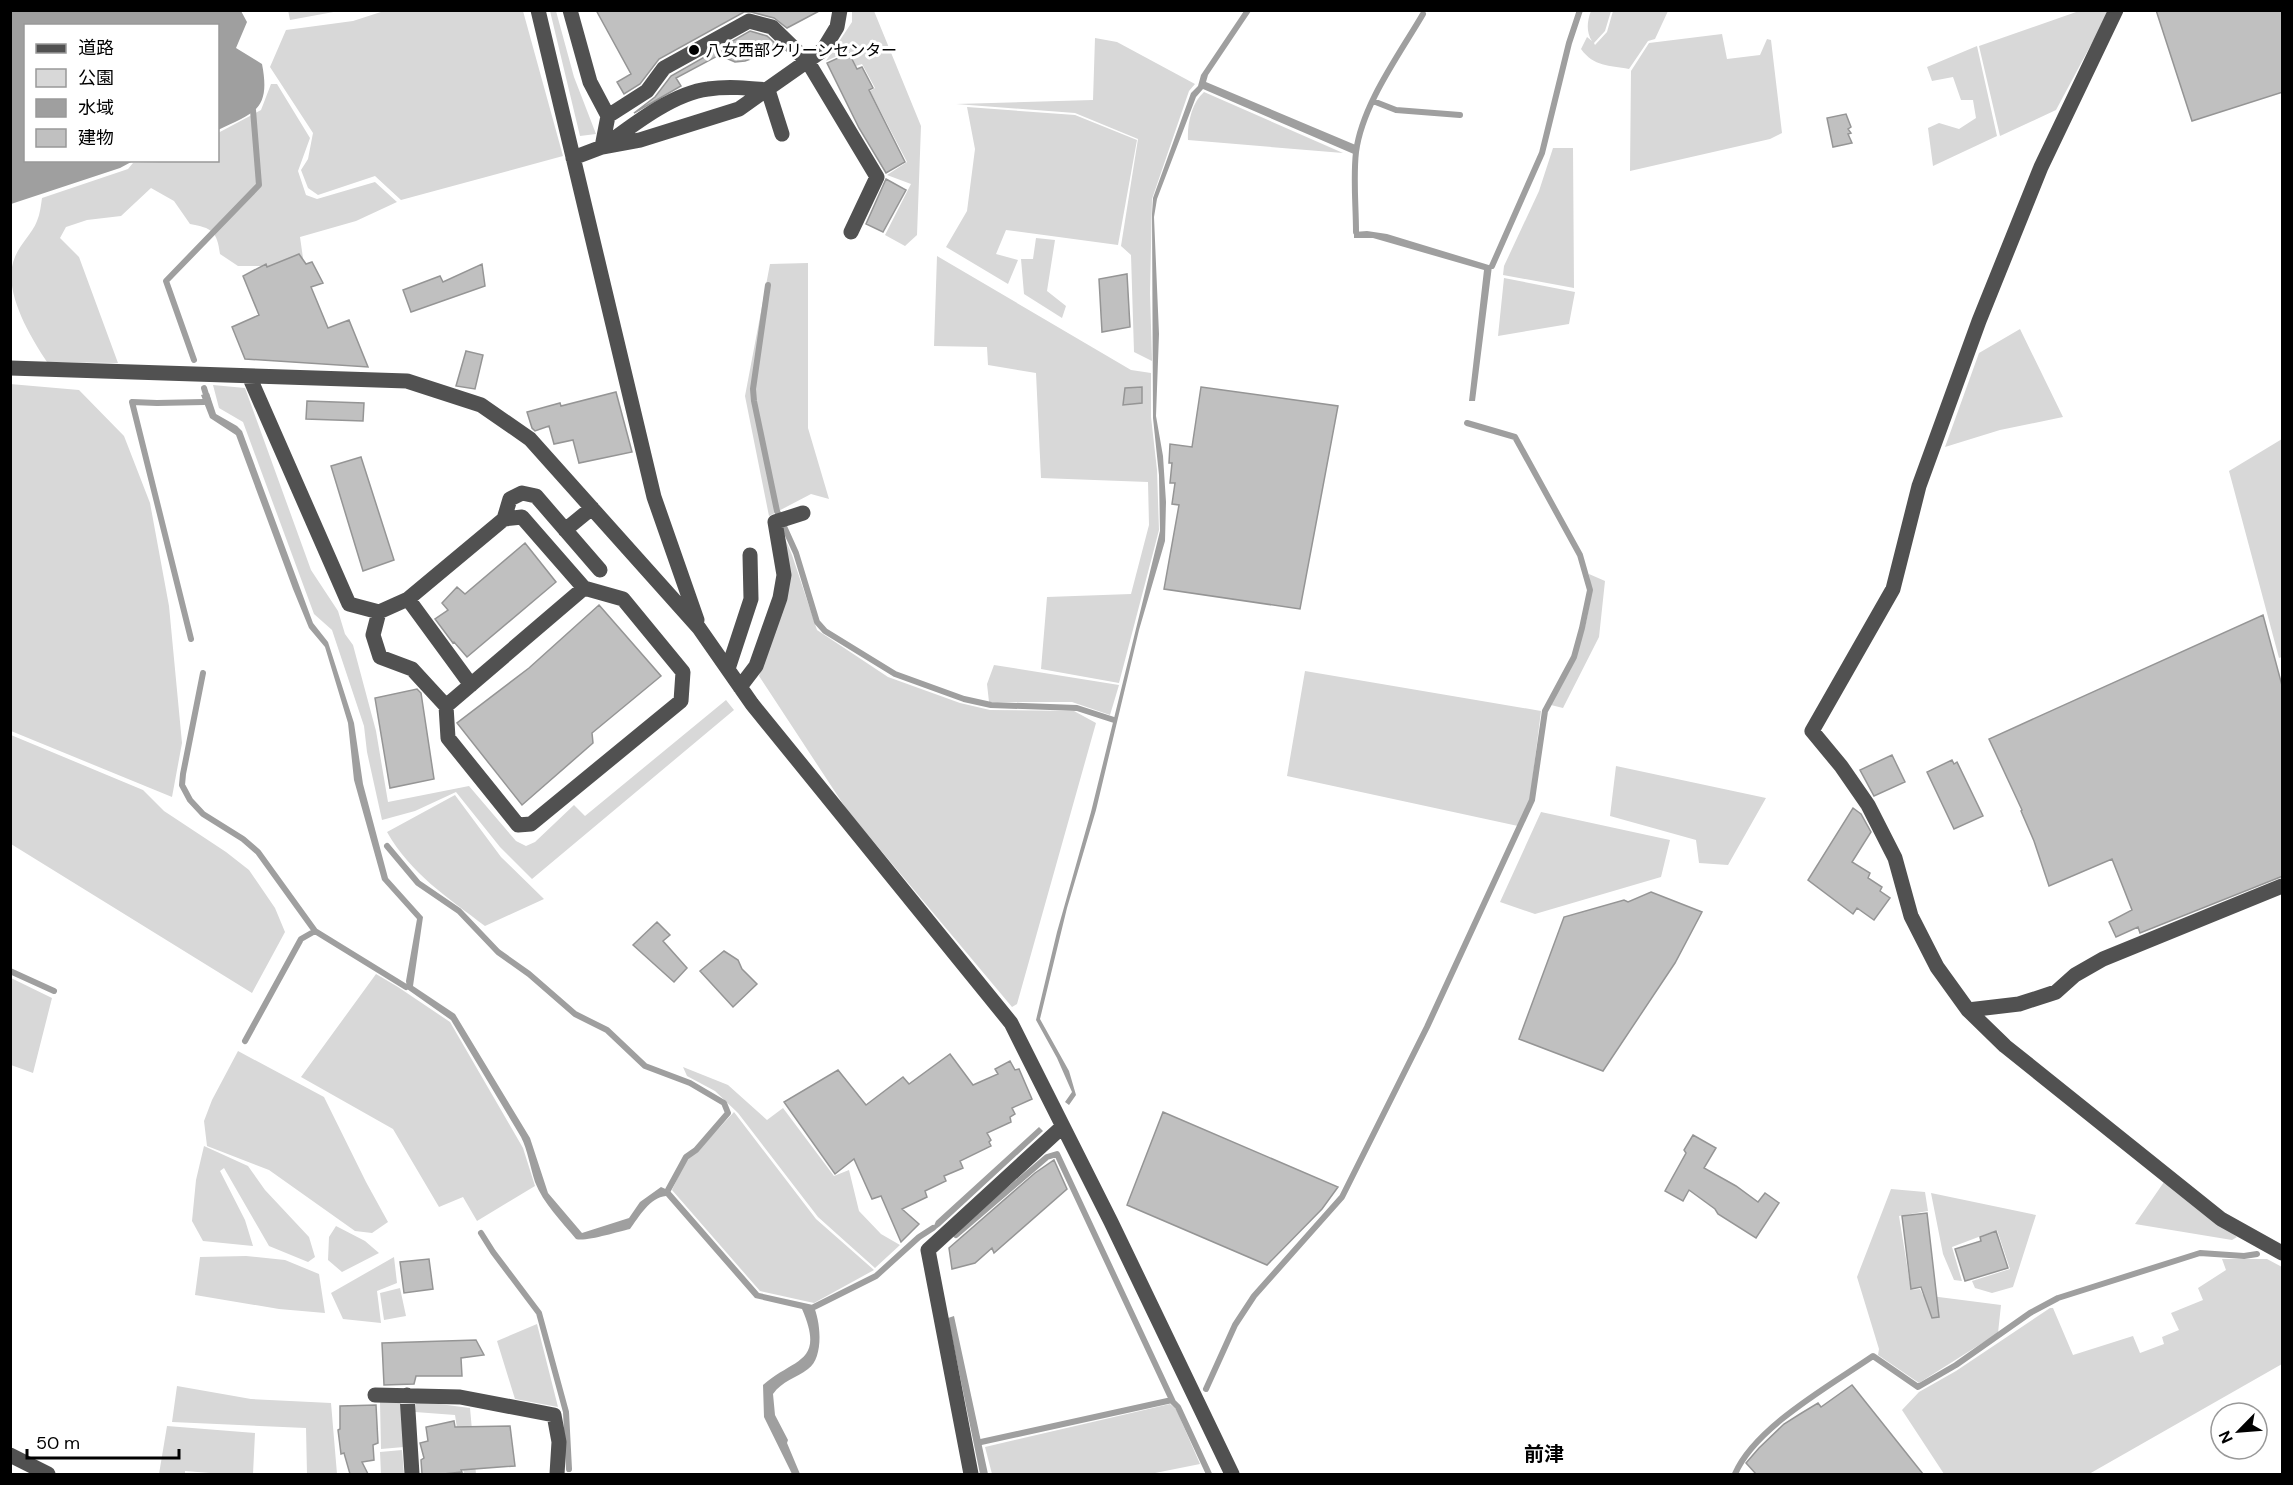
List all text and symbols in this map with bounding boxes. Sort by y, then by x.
legend [24,24,219,162]
text: 道路 [78,36,114,60]
place label: 八女西部クリーンセンター [706,40,897,61]
marker: 八女西部クリーンセンター [687,43,701,57]
text: 公園 [78,66,114,90]
text: 水域 [78,96,114,120]
text: 建物 [78,126,114,150]
north arrow [2209,1401,2269,1461]
scale bar [27,1422,178,1460]
text: N [2214,1427,2238,1447]
text: 50 m [36,1431,80,1455]
district label: 前津 [1524,1441,1564,1467]

